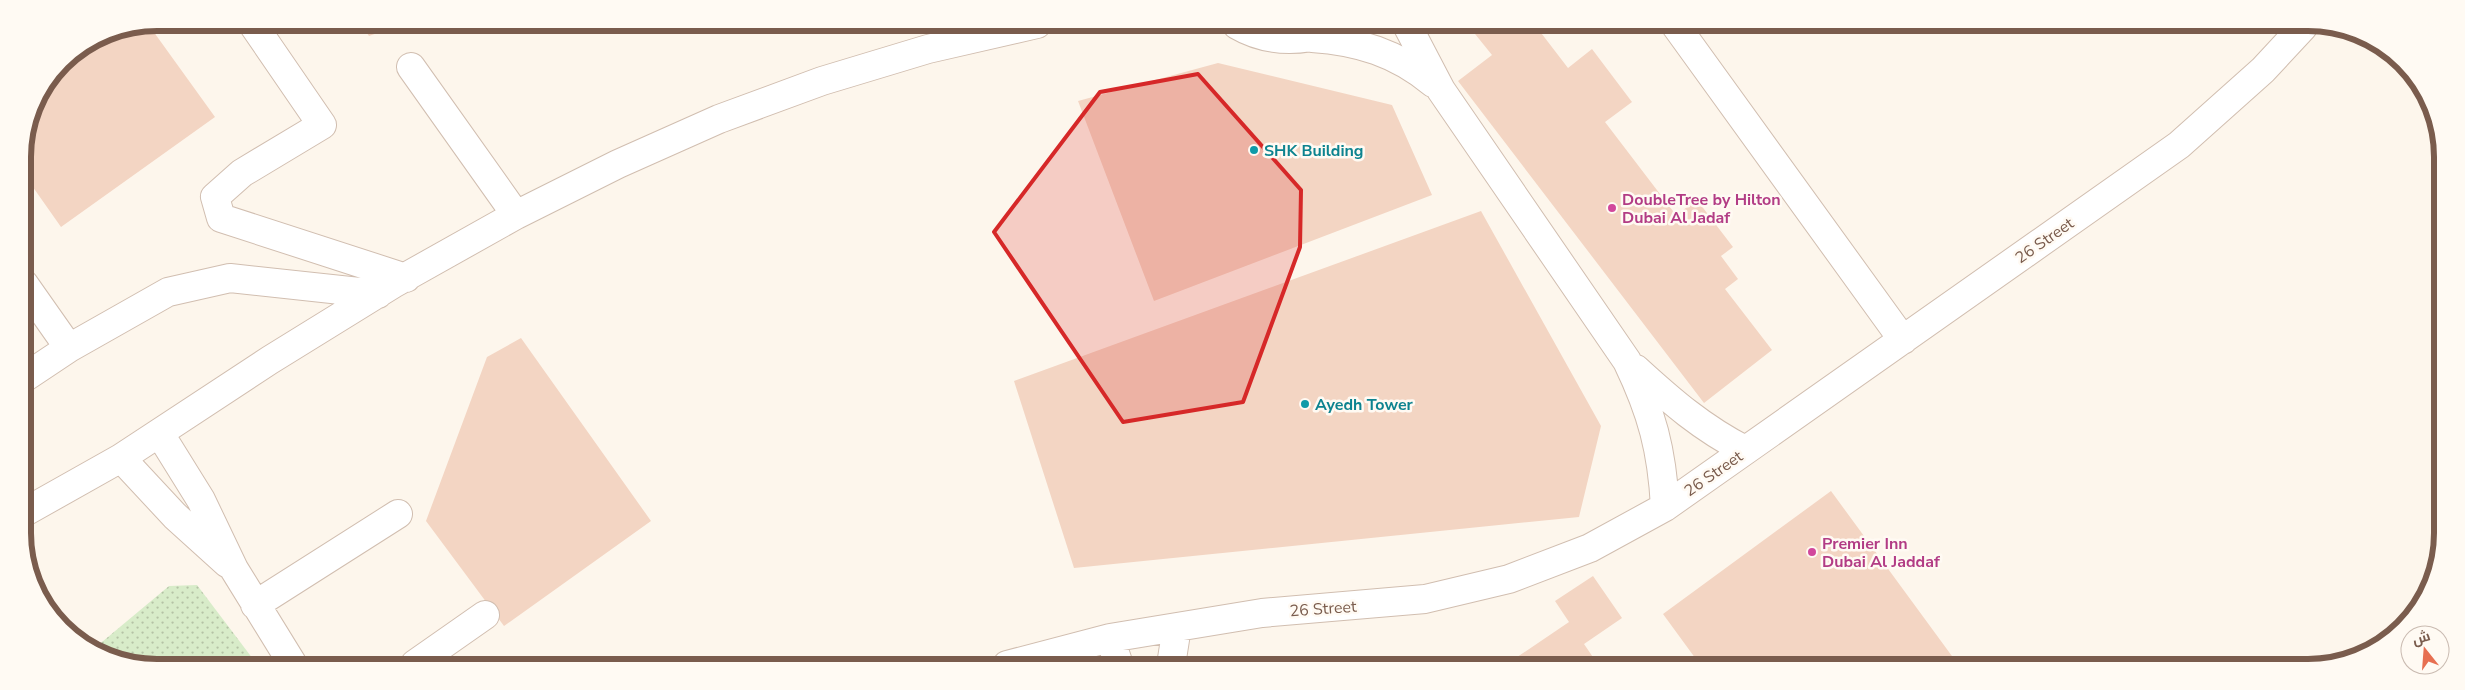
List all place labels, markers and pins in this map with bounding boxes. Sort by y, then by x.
place label: SHK Building [1264,140,1364,162]
marker: SHK Building [1248,144,1260,156]
place label: DoubleTree by Hilton Dubai Al Jadaf [1622,189,1781,229]
marker: DoubleTree by Hilton Dubai Al Jadaf [1606,202,1618,214]
place label: Ayedh Tower [1315,394,1414,416]
marker: Ayedh Tower [1299,398,1311,410]
place label: Premier Inn Dubai Al Jaddaf [1822,533,1941,573]
marker: Premier Inn Dubai Al Jaddaf [1806,546,1818,558]

